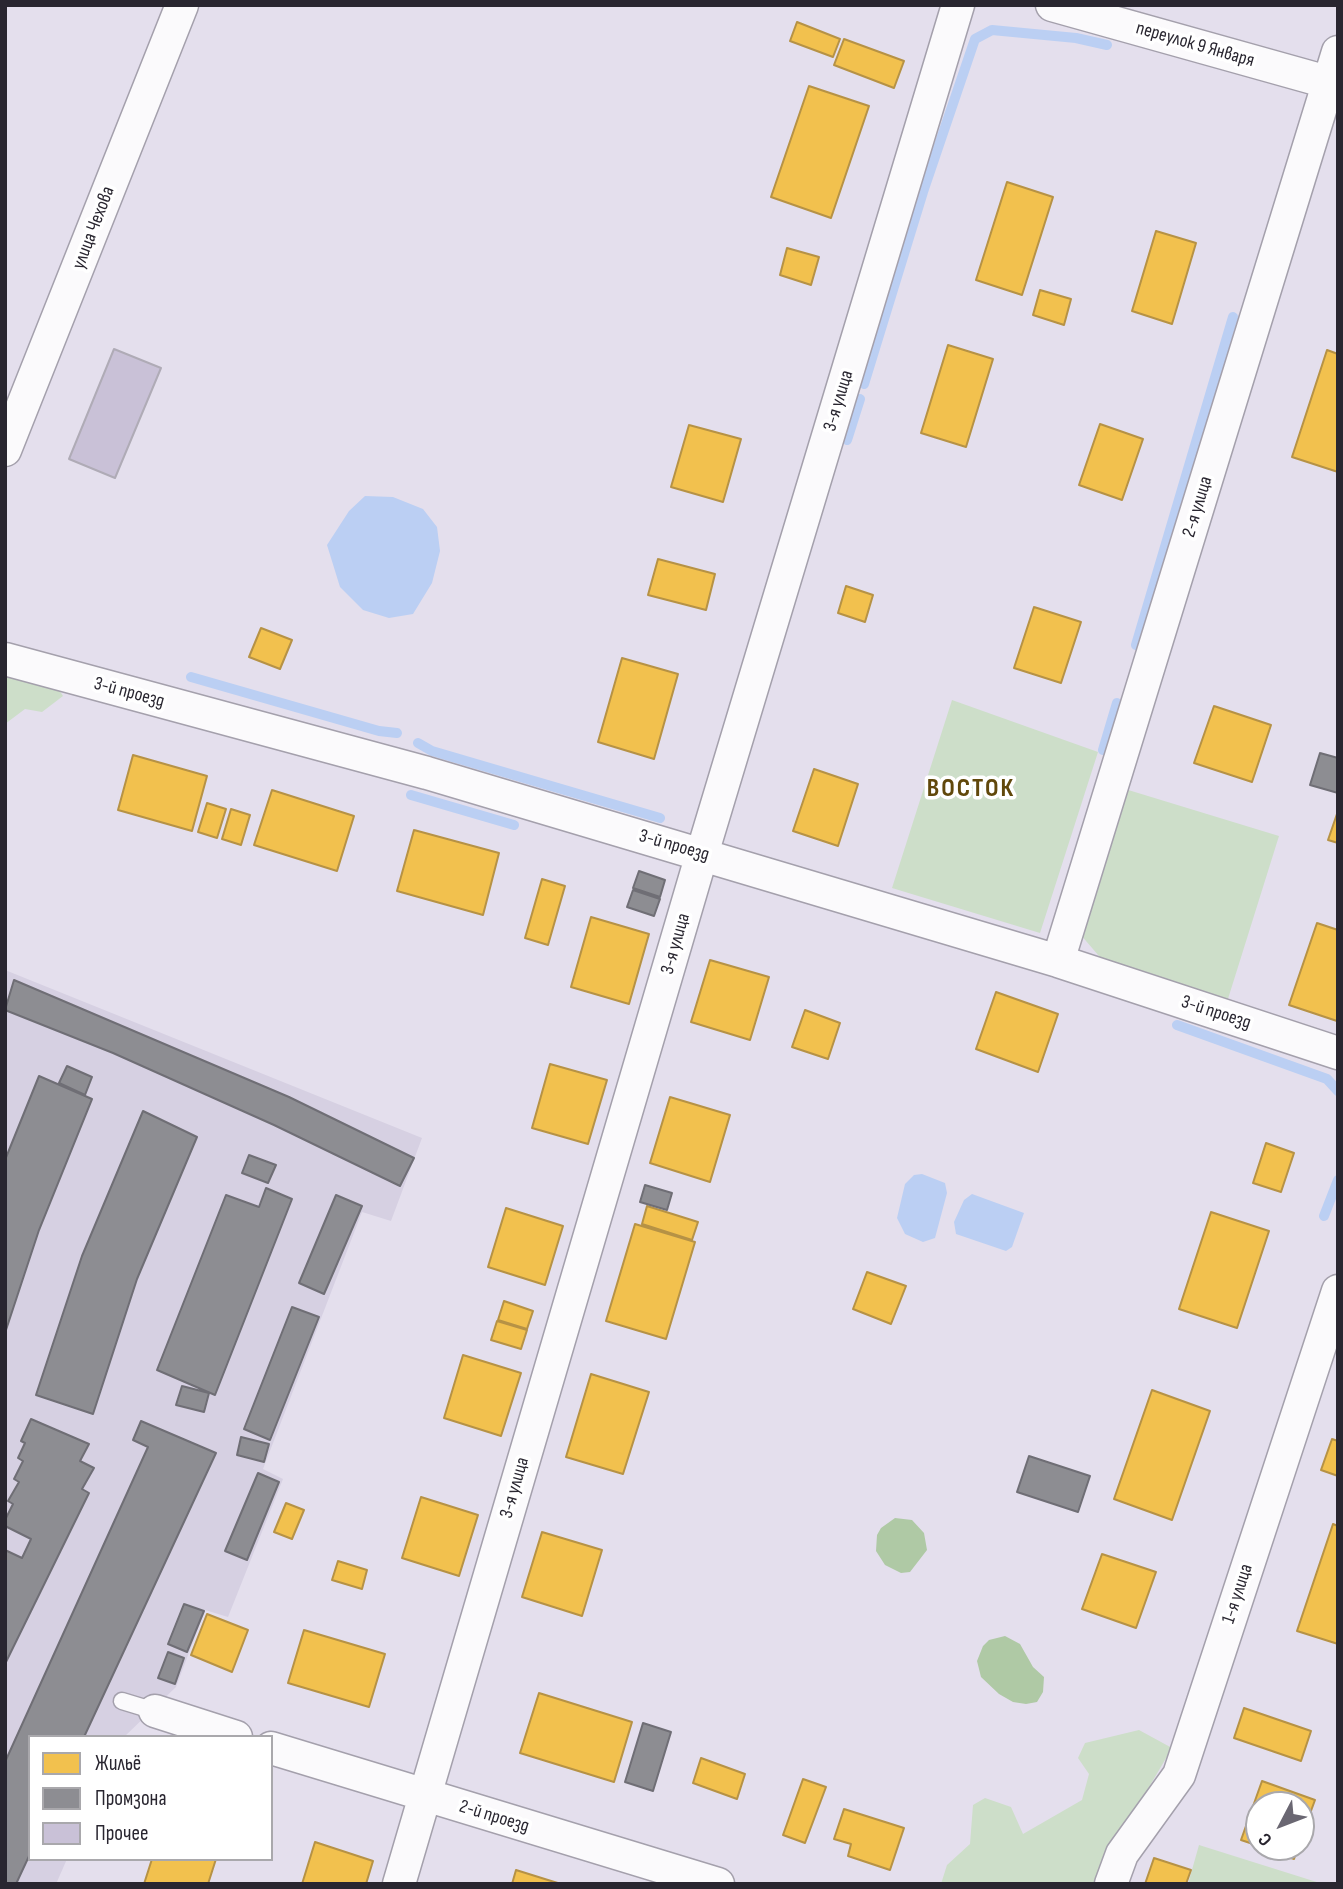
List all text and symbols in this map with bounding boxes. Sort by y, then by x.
street label: переулок 9 Января [1133,17,1257,73]
street label: улица Чехова [68,183,120,273]
street label: 3-я улица [819,368,859,434]
street label: 2-я улица [1178,474,1218,540]
street label: 3-й проезд [91,673,167,713]
district label: ВОСТОК [928,773,1014,805]
street label: 3-й проезд [636,825,712,867]
street label: 3-я улица [656,911,696,977]
street label: 3-й проезд [1178,991,1254,1035]
street label: 3-я улица [495,1455,535,1521]
street label: 1-я улица [1218,1561,1258,1627]
legend [28,1735,273,1861]
text: Жильё [95,1751,141,1776]
text: Промзона [95,1786,166,1811]
north arrow [1245,1791,1315,1861]
street label: 2-й проезд [456,1796,532,1838]
text: Прочее [95,1821,148,1846]
text: С [1254,1828,1277,1850]

